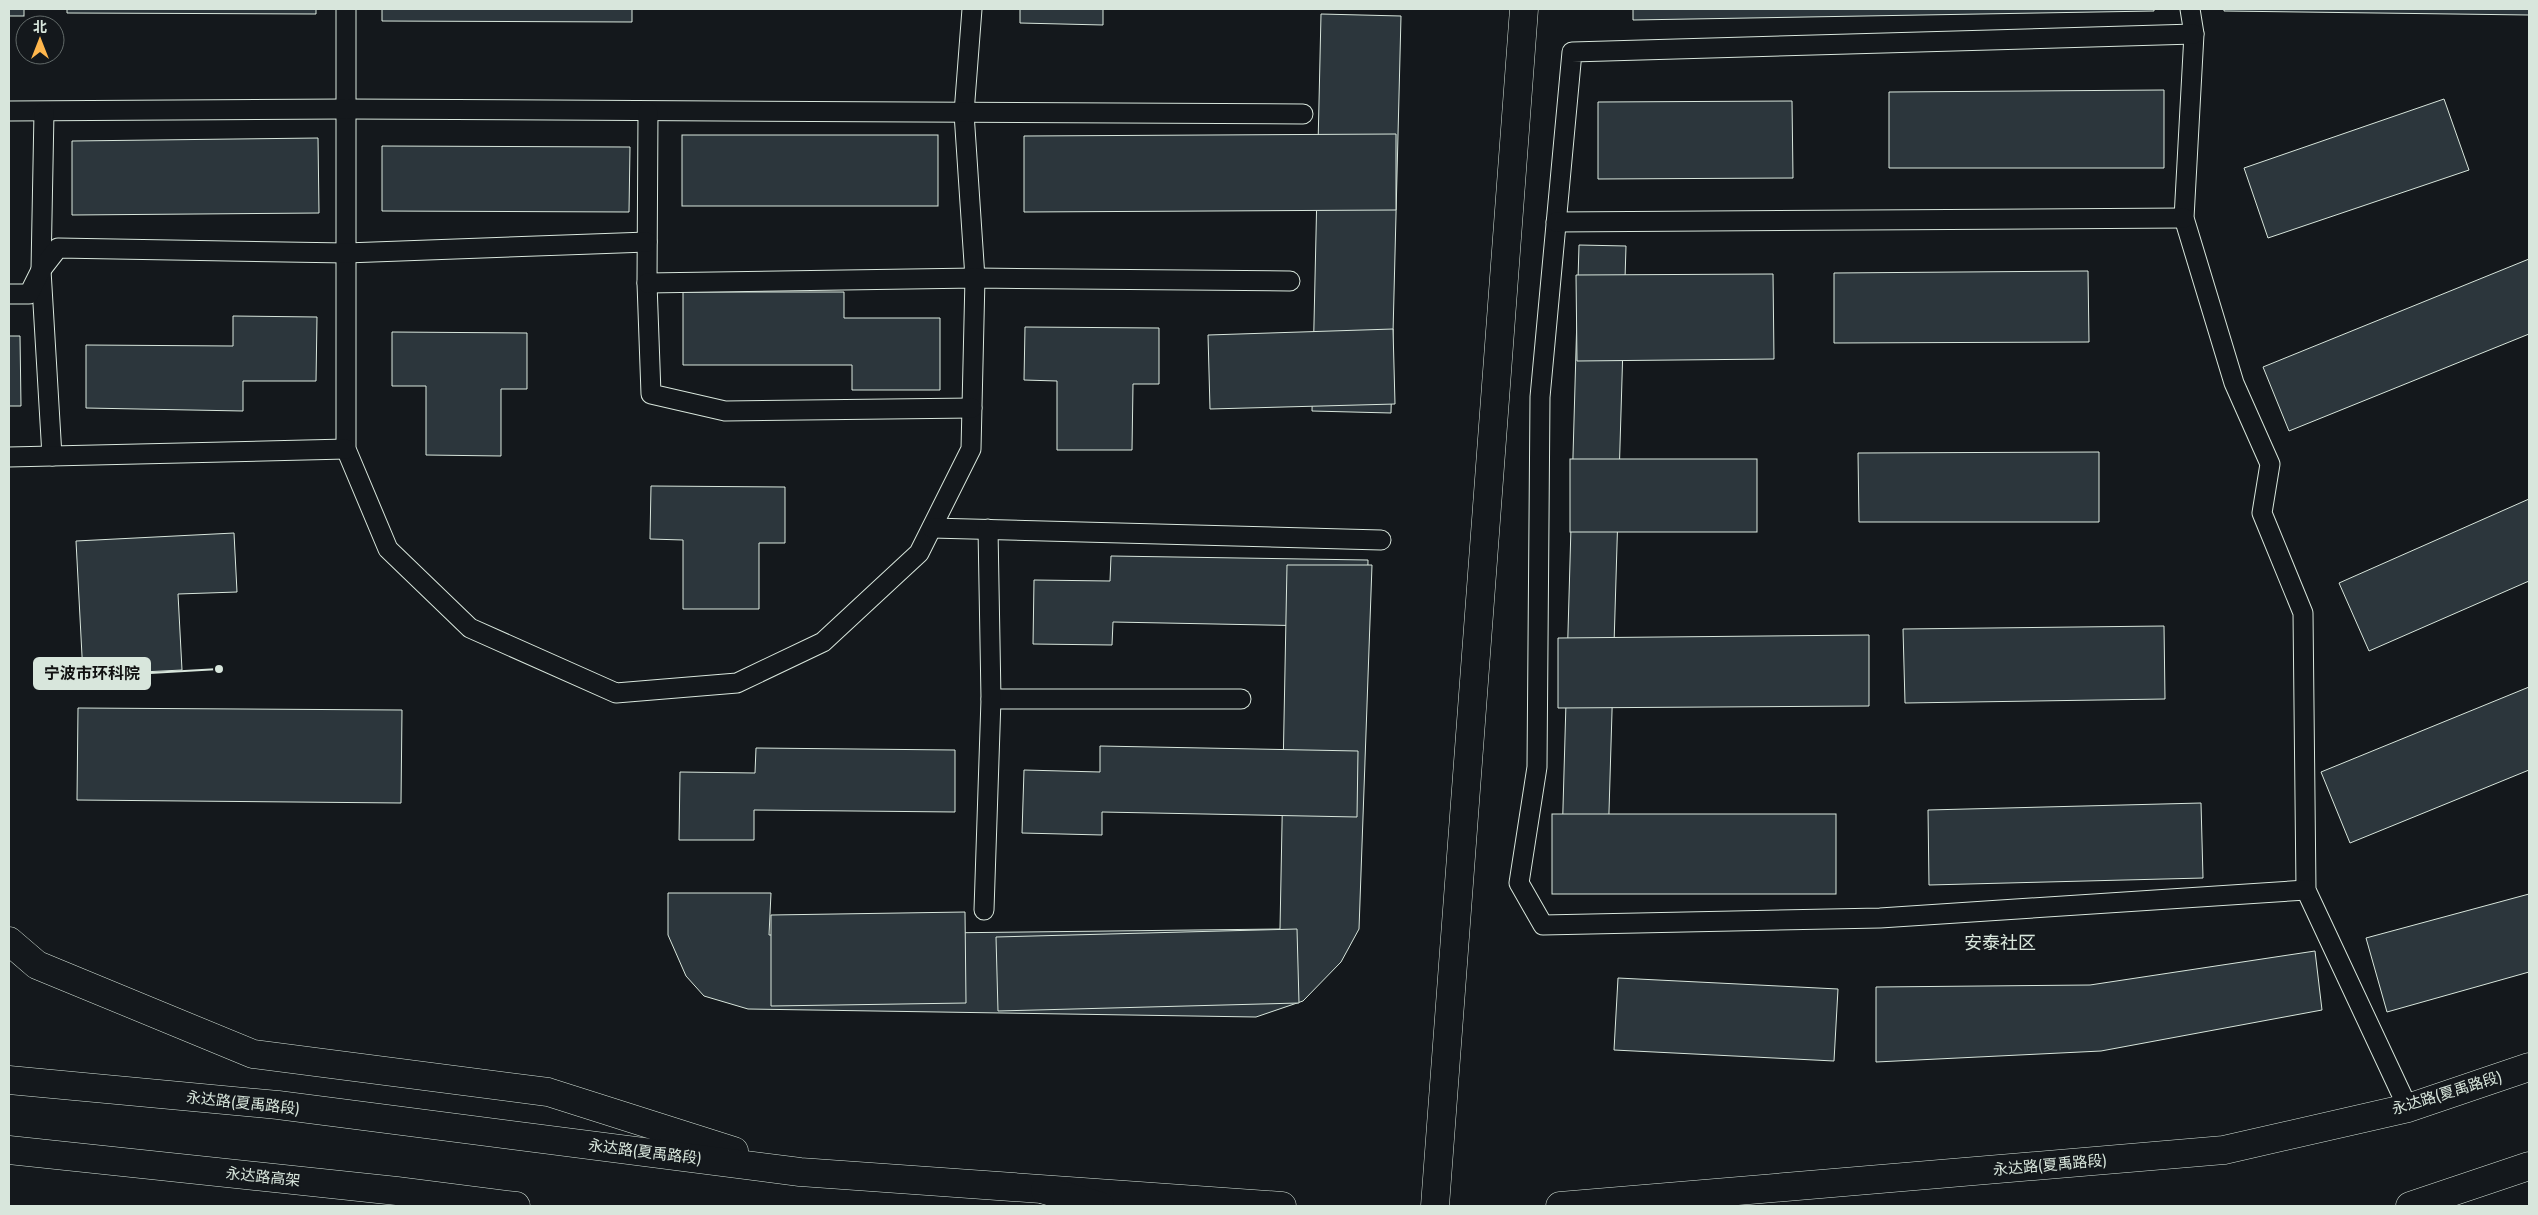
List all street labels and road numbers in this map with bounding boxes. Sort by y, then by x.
street label: 永达路(夏禹路段) [2389,1066,2505,1120]
street label: 永达路(夏禹路段) [185,1086,301,1120]
street label: 永达路(夏禹路段) [587,1134,703,1170]
street label: 永达路(夏禹路段) [1992,1149,2108,1181]
street label: 永达路高架 [225,1162,301,1192]

